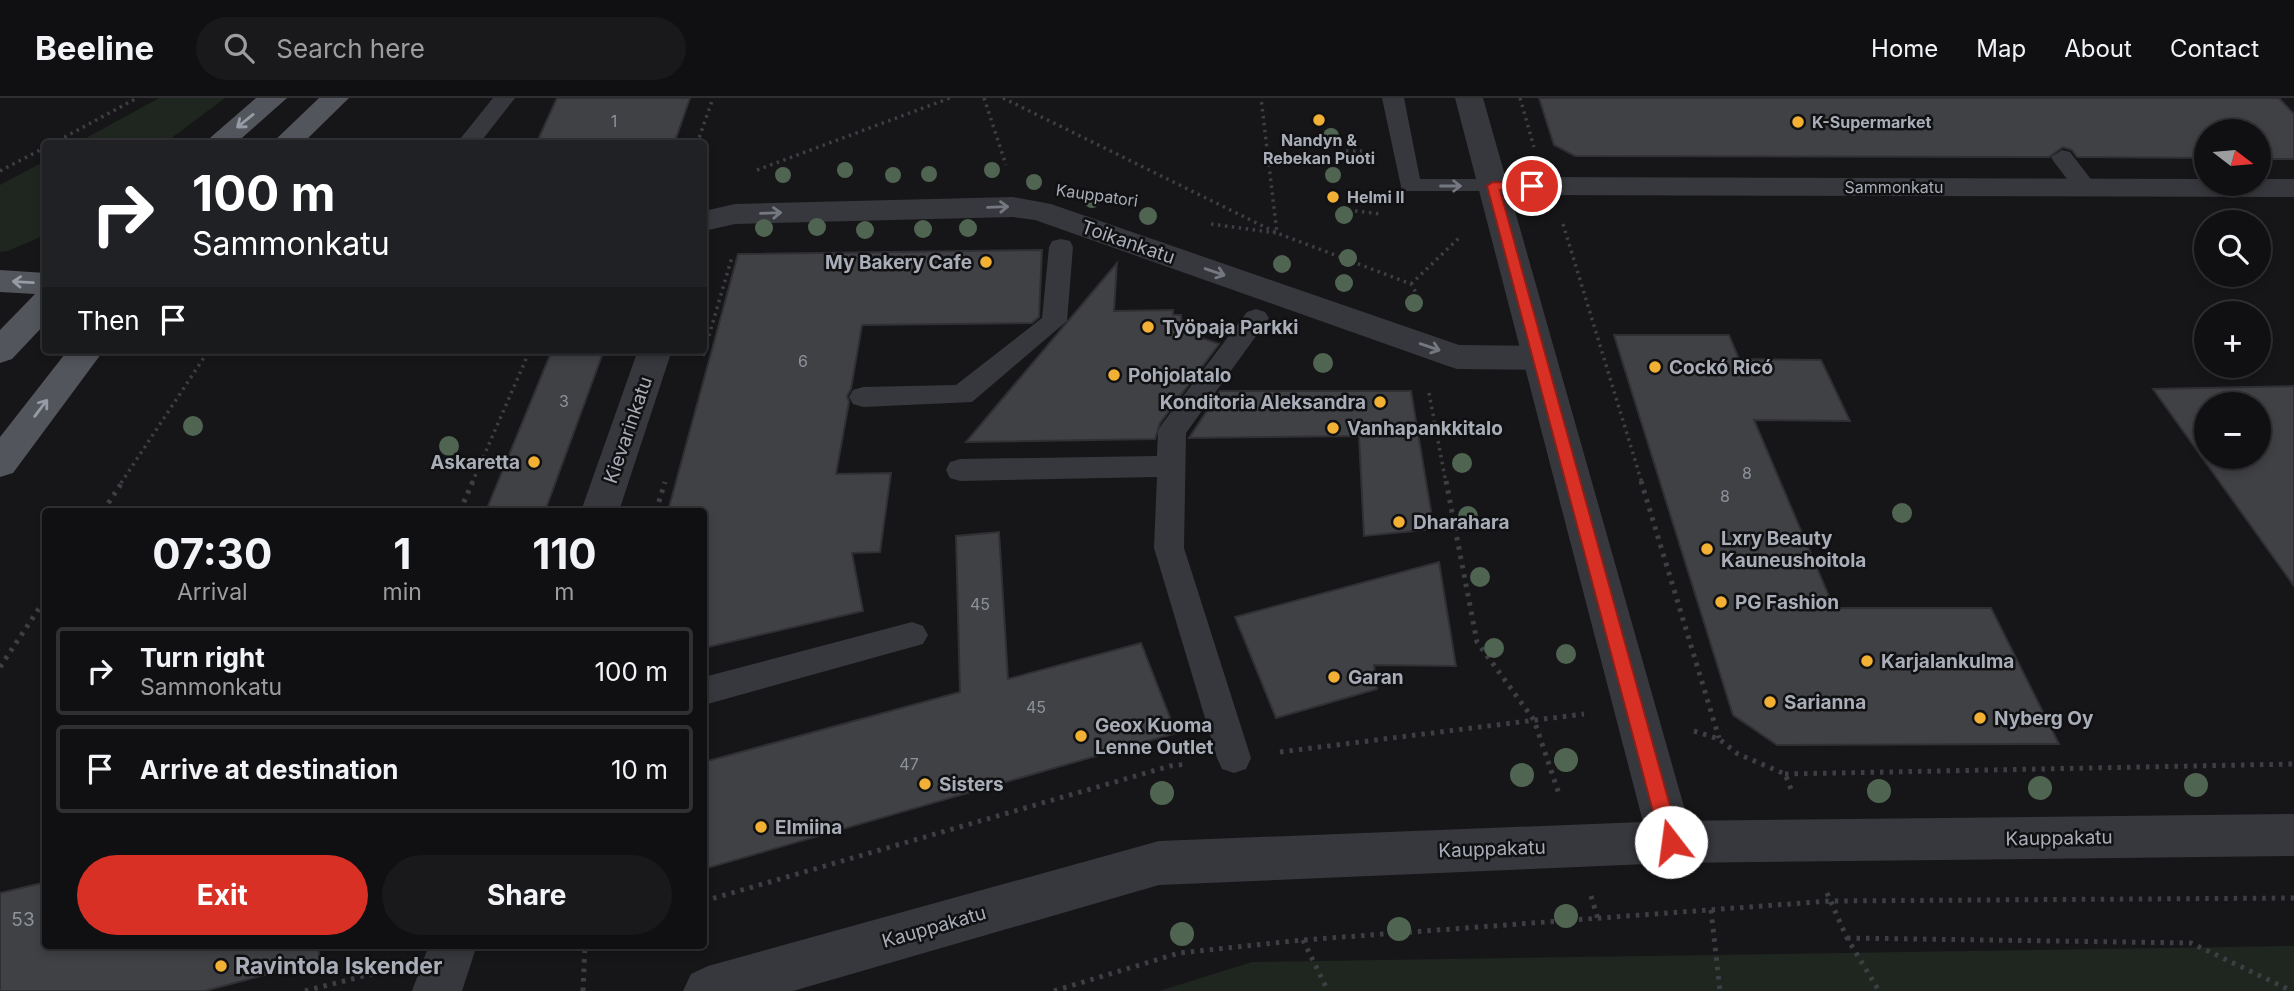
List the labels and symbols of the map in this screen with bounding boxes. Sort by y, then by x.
house number: 1 [611,111,617,131]
marker: Nandyn & Rebekan Puoti [1311,112,1327,128]
place label: K-Supermarket [1812,112,1932,132]
one-way arrow [236,113,255,128]
marker: K-Supermarket [1790,114,1806,130]
north arrow [2194,119,2272,196]
place label: Nandyn & Rebekan Puoti [1263,130,1375,168]
pin [1502,156,1562,216]
street label: Sammonkatu [1845,177,1943,197]
street label: Kauppatori [1055,179,1139,211]
one-way arrow [1440,179,1463,193]
place label: Helmi Ⅱ [1347,187,1405,207]
marker: Helmi Ⅱ [1325,189,1341,205]
one-way arrow [987,200,1010,214]
one-way arrow [759,206,782,220]
street label: Toikankatu [1078,215,1178,269]
place label: My Bakery Cafe [825,251,972,274]
marker: My Bakery Cafe [978,254,994,270]
one-way arrow [1204,267,1226,279]
one-way arrow [12,275,35,288]
place label: Työpaja Parkki [1162,316,1298,339]
marker: Työpaja Parkki [1140,319,1156,335]
one-way arrow [1419,341,1441,354]
house number: 6 [798,351,808,371]
place label: Cockó Ricó [1669,356,1773,379]
marker: Cockó Ricó [1647,359,1663,375]
place label: Pohjolatalo [1128,364,1232,387]
marker: Pohjolatalo [1106,367,1122,383]
street label: Kievarinkatu [599,374,657,486]
house number: 3 [559,391,569,411]
place label: Konditoria Aleksandra [1160,391,1366,414]
marker: Konditoria Aleksandra [1372,394,1388,410]
one-way arrow [34,399,48,418]
place label: Vanhapankkitalo [1347,417,1503,440]
marker: Vanhapankkitalo [1325,420,1341,436]
place label: Askaretta [430,451,520,474]
marker: Askaretta [526,454,542,470]
house number: 8 [1742,463,1752,483]
house number: 8 [1720,486,1730,506]
place label: Dharahara [1413,511,1509,534]
marker: Dharahara [1391,514,1407,530]
place label: Lxry Beauty Kauneushoitola [1721,527,1866,572]
marker: Lxry Beauty Kauneushoitola [1699,541,1715,557]
place label: PG Fashion [1735,591,1839,614]
house number: 45 [970,594,990,614]
marker: PG Fashion [1713,594,1729,610]
place label: Karjalankulma [1881,650,2014,673]
marker: Karjalankulma [1859,653,1875,669]
place label: Garan [1348,666,1404,689]
marker: Garan [1326,669,1342,685]
place label: Sarianna [1784,691,1866,714]
marker: Sarianna [1762,694,1778,710]
house number: 45 [1026,697,1046,717]
place label: Nyberg Oy [1994,707,2094,730]
marker: Nyberg Oy [1972,710,1988,726]
place label: Geox Kuoma Lenne Outlet [1095,714,1213,759]
marker: Geox Kuoma Lenne Outlet [1073,728,1089,744]
house number: 47 [899,754,919,774]
place label: Sisters [939,773,1004,796]
marker: Sisters [917,776,933,792]
position arrow [1634,805,1708,879]
place label: Elmiina [775,816,842,839]
marker: Elmiina [753,819,769,835]
street label: Kauppakatu [2005,826,2113,850]
street label: Kauppakatu [1438,836,1546,862]
street label: Kauppakatu [879,901,989,953]
house number: 53 [11,908,35,931]
place label: Ravintola Iskender [235,952,442,980]
marker: Ravintola Iskender [213,958,229,974]

